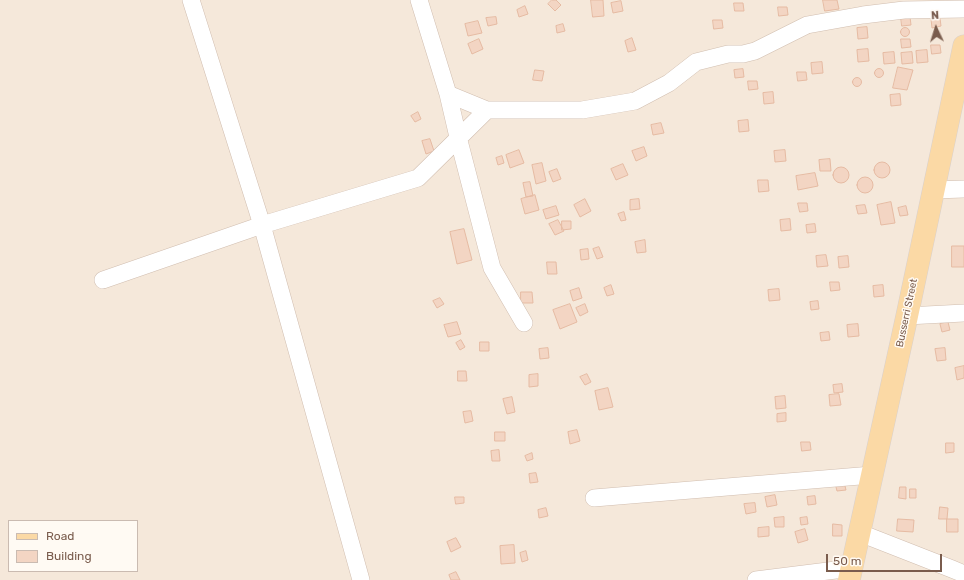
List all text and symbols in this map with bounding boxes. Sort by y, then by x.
north arrow [916,8,956,48]
text: N [931,9,940,22]
street label: Busserri Street [894,278,920,348]
legend [8,520,138,572]
text: Road [46,529,74,543]
scale bar [828,546,944,572]
text: Building [46,549,92,563]
text: 50 m [833,554,861,568]

